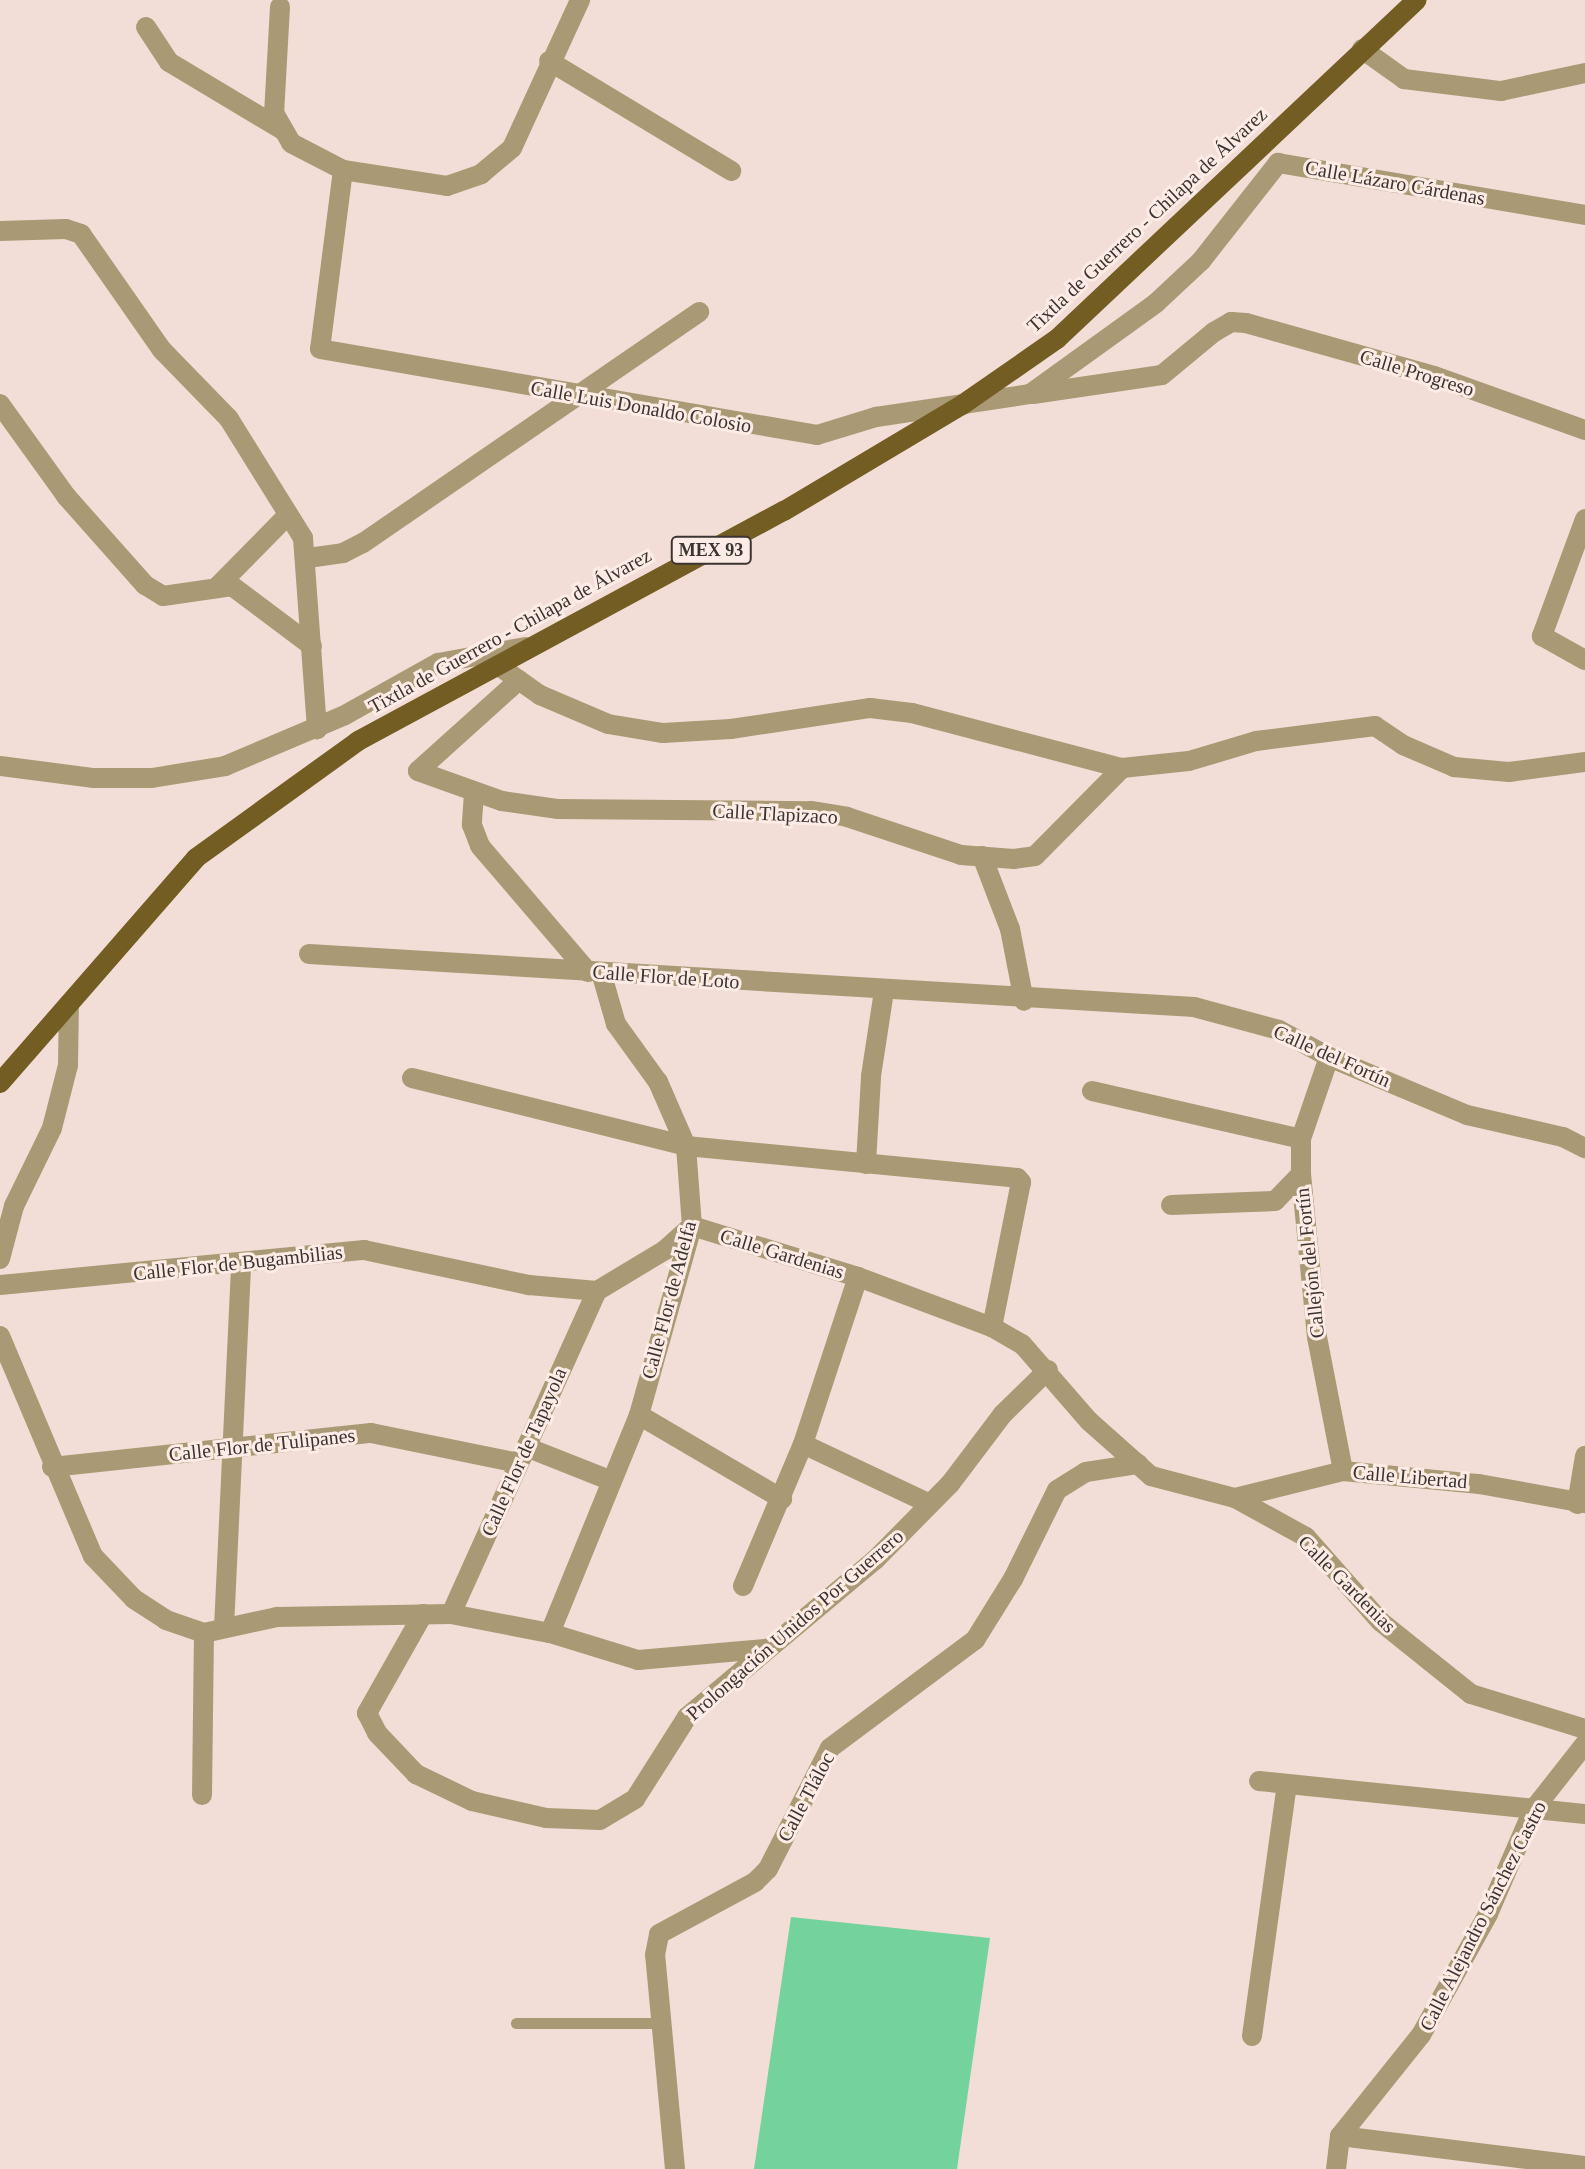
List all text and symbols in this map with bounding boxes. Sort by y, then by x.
street label: Tixtla de Guerrero - Chilapa de Álvarez [1022,102,1272,338]
street label: Calle Lázaro Cárdenas [1303,155,1487,211]
street label: Calle Progreso [1357,344,1477,402]
street label: Calle Luis Donaldo Colosio [529,376,753,438]
road number: MEX 93 [669,536,753,564]
street label: Tixtla de Guerrero - Chilapa de Álvarez [365,543,655,719]
street label: Calle Tlapizaco [711,799,839,829]
street label: Calle Flor de Loto [592,960,740,994]
street label: Calle del Fortín [1270,1020,1394,1092]
street label: Callejón del Fortín [1290,1187,1330,1339]
street label: Calle Flor de Adelfa [636,1218,702,1382]
street label: Calle Gardenias [717,1224,847,1284]
street label: Calle Flor de Bugambilias [132,1240,344,1286]
street label: Calle Flor de Tapayola [476,1364,572,1540]
street label: Calle Flor de Tulipanes [167,1423,357,1467]
street label: Calle Libertad [1352,1460,1468,1494]
street label: Prolongación Unidos Por Guerrero [682,1524,908,1726]
street label: Calle Gardenias [1293,1530,1401,1638]
street label: Calle Tláloc [772,1748,840,1846]
street label: Calle Alejandro Sánchez Castro [1414,1796,1552,2036]

